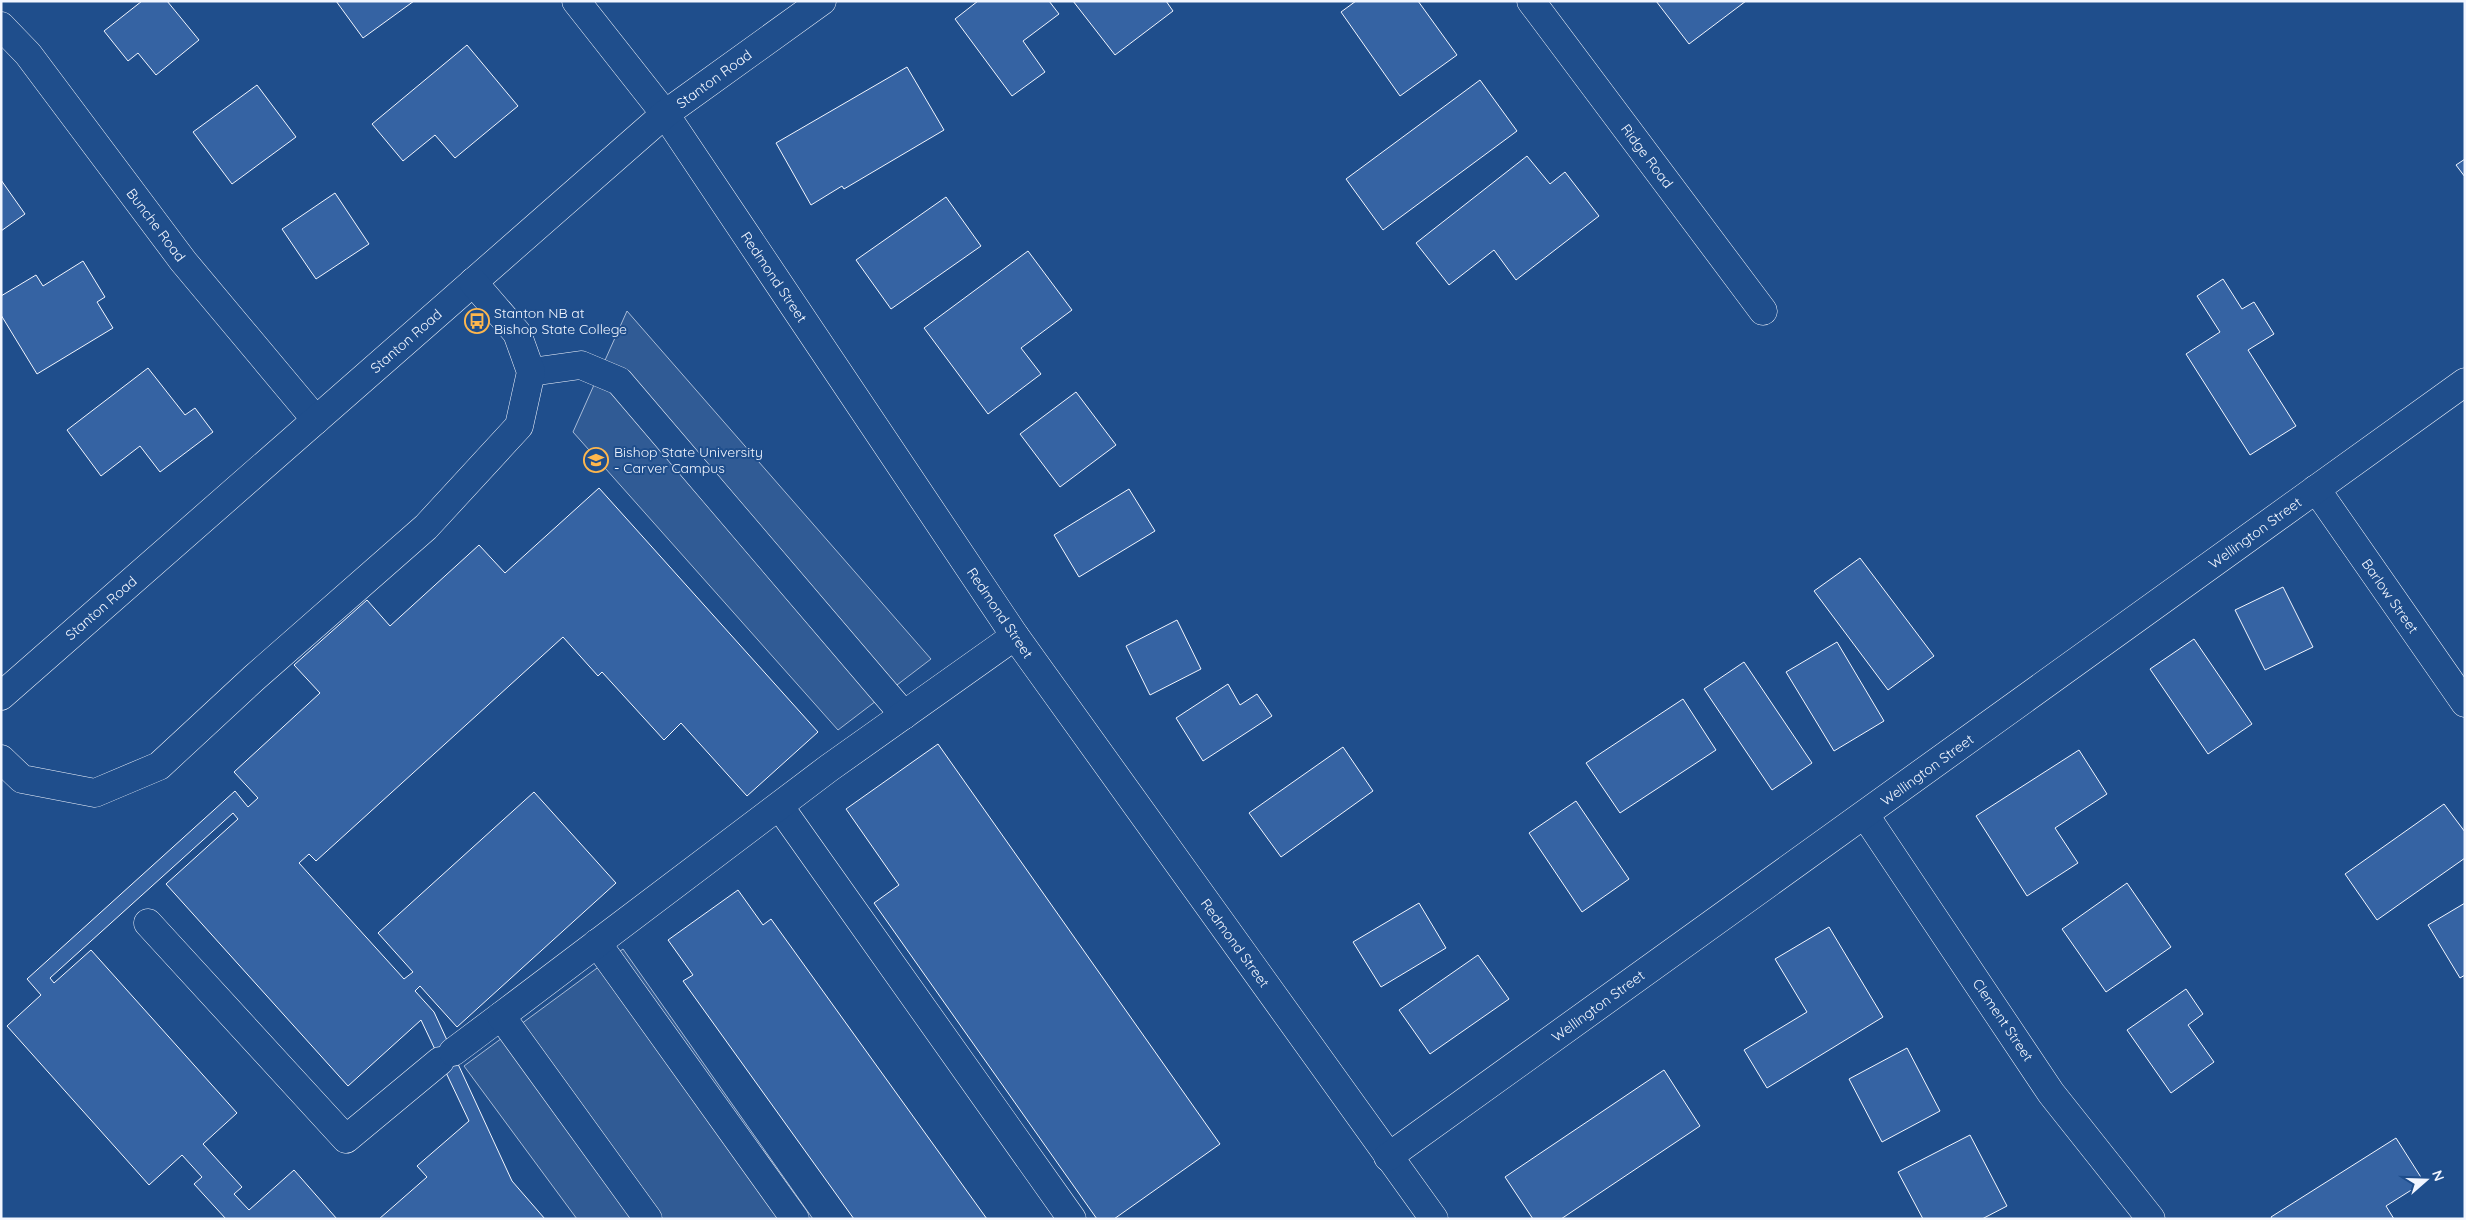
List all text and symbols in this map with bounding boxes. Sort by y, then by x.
street label: Stanton Road [673,46,755,112]
street label: Ridge Road [1617,120,1677,192]
street label: Bunche Road [123,185,189,265]
street label: Redmond Street [737,228,811,326]
place label: Stanton NB at Bishop State College [494,304,627,338]
street label: Stanton Road [367,305,445,377]
bus stop icon: Stanton NB at Bishop State College [464,308,490,334]
place label: Bishop State University - Carver Campus [614,443,763,477]
school or university icon: Bishop State University - Carver Campus [583,447,609,473]
street label: Wellington Street [2205,493,2305,573]
street label: Barlow Street [2358,555,2423,637]
street label: Redmond Street [963,564,1037,662]
street label: Stanton Road [62,572,140,644]
street label: Wellington Street [1877,730,1977,810]
street label: Redmond Street [1197,895,1273,991]
street label: Wellington Street [1548,966,1648,1046]
street label: Clement Street [1969,975,2037,1065]
north arrow [2401,1155,2451,1205]
text: N [2428,1168,2448,1183]

